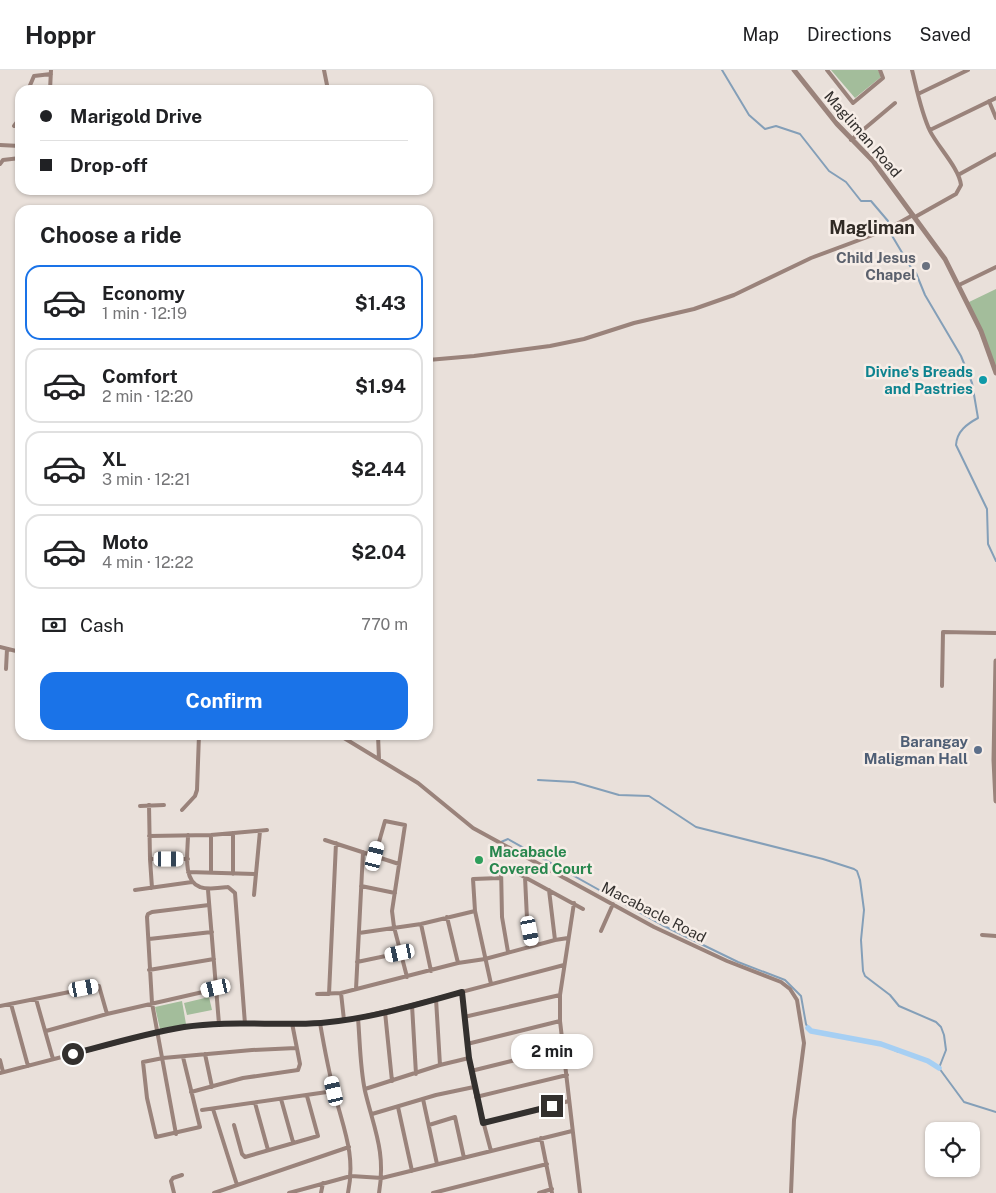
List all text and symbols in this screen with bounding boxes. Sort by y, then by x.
text: Hoppr [25,21,96,49]
text: Map [742,24,779,45]
text: Directions [807,24,892,45]
text: Saved [920,24,971,45]
street label: Magliman Road [821,88,905,180]
text: Marigold Drive [70,105,202,127]
text: Drop-off [70,154,147,176]
district label: Magliman [829,217,915,238]
text: Choose a ride [40,222,182,248]
place label: Child Jesus Chapel [836,249,916,283]
marker: Child Jesus Chapel [920,260,932,272]
icon: car [42,280,87,325]
text: Economy [102,282,185,304]
text: $1.43 [355,292,406,314]
text: 1 min · 12:19 [102,304,187,323]
icon: car [42,363,87,408]
place label: Divine's Breads and Pastries [865,363,973,397]
text: Comfort [102,365,178,387]
marker: Divine's Breads and Pastries [977,374,989,386]
text: $1.94 [355,375,406,397]
text: 2 min · 12:20 [102,387,193,406]
icon: car [42,446,87,491]
text: XL [102,448,127,470]
text: $2.44 [351,458,406,480]
text: 3 min · 12:21 [102,470,190,489]
icon: car [42,529,87,574]
text: Moto [102,531,148,553]
text: $2.04 [351,541,406,563]
text: 4 min · 12:22 [102,553,193,572]
icon: cash [40,611,68,639]
text: Cash [80,614,124,636]
text: 770 m [361,615,408,634]
button: Confirm [40,672,408,730]
place label: Barangay Maligman Hall [864,733,969,767]
marker: Barangay Maligman Hall [972,744,984,756]
car [364,840,385,872]
place label: Macabacle Covered Court [489,843,592,877]
car [154,852,184,867]
marker: Macabacle Covered Court [473,854,485,866]
street label: Macabacle Road [599,878,709,946]
car [519,915,540,947]
car [383,943,416,963]
car [199,977,232,999]
car [67,978,100,998]
callout: 2 min [511,1034,593,1068]
text: 2 min [531,1042,573,1061]
route start [62,1043,84,1065]
car [323,1075,344,1107]
route end [541,1095,563,1117]
map controls [925,1122,980,1177]
button: locate [925,1122,980,1177]

